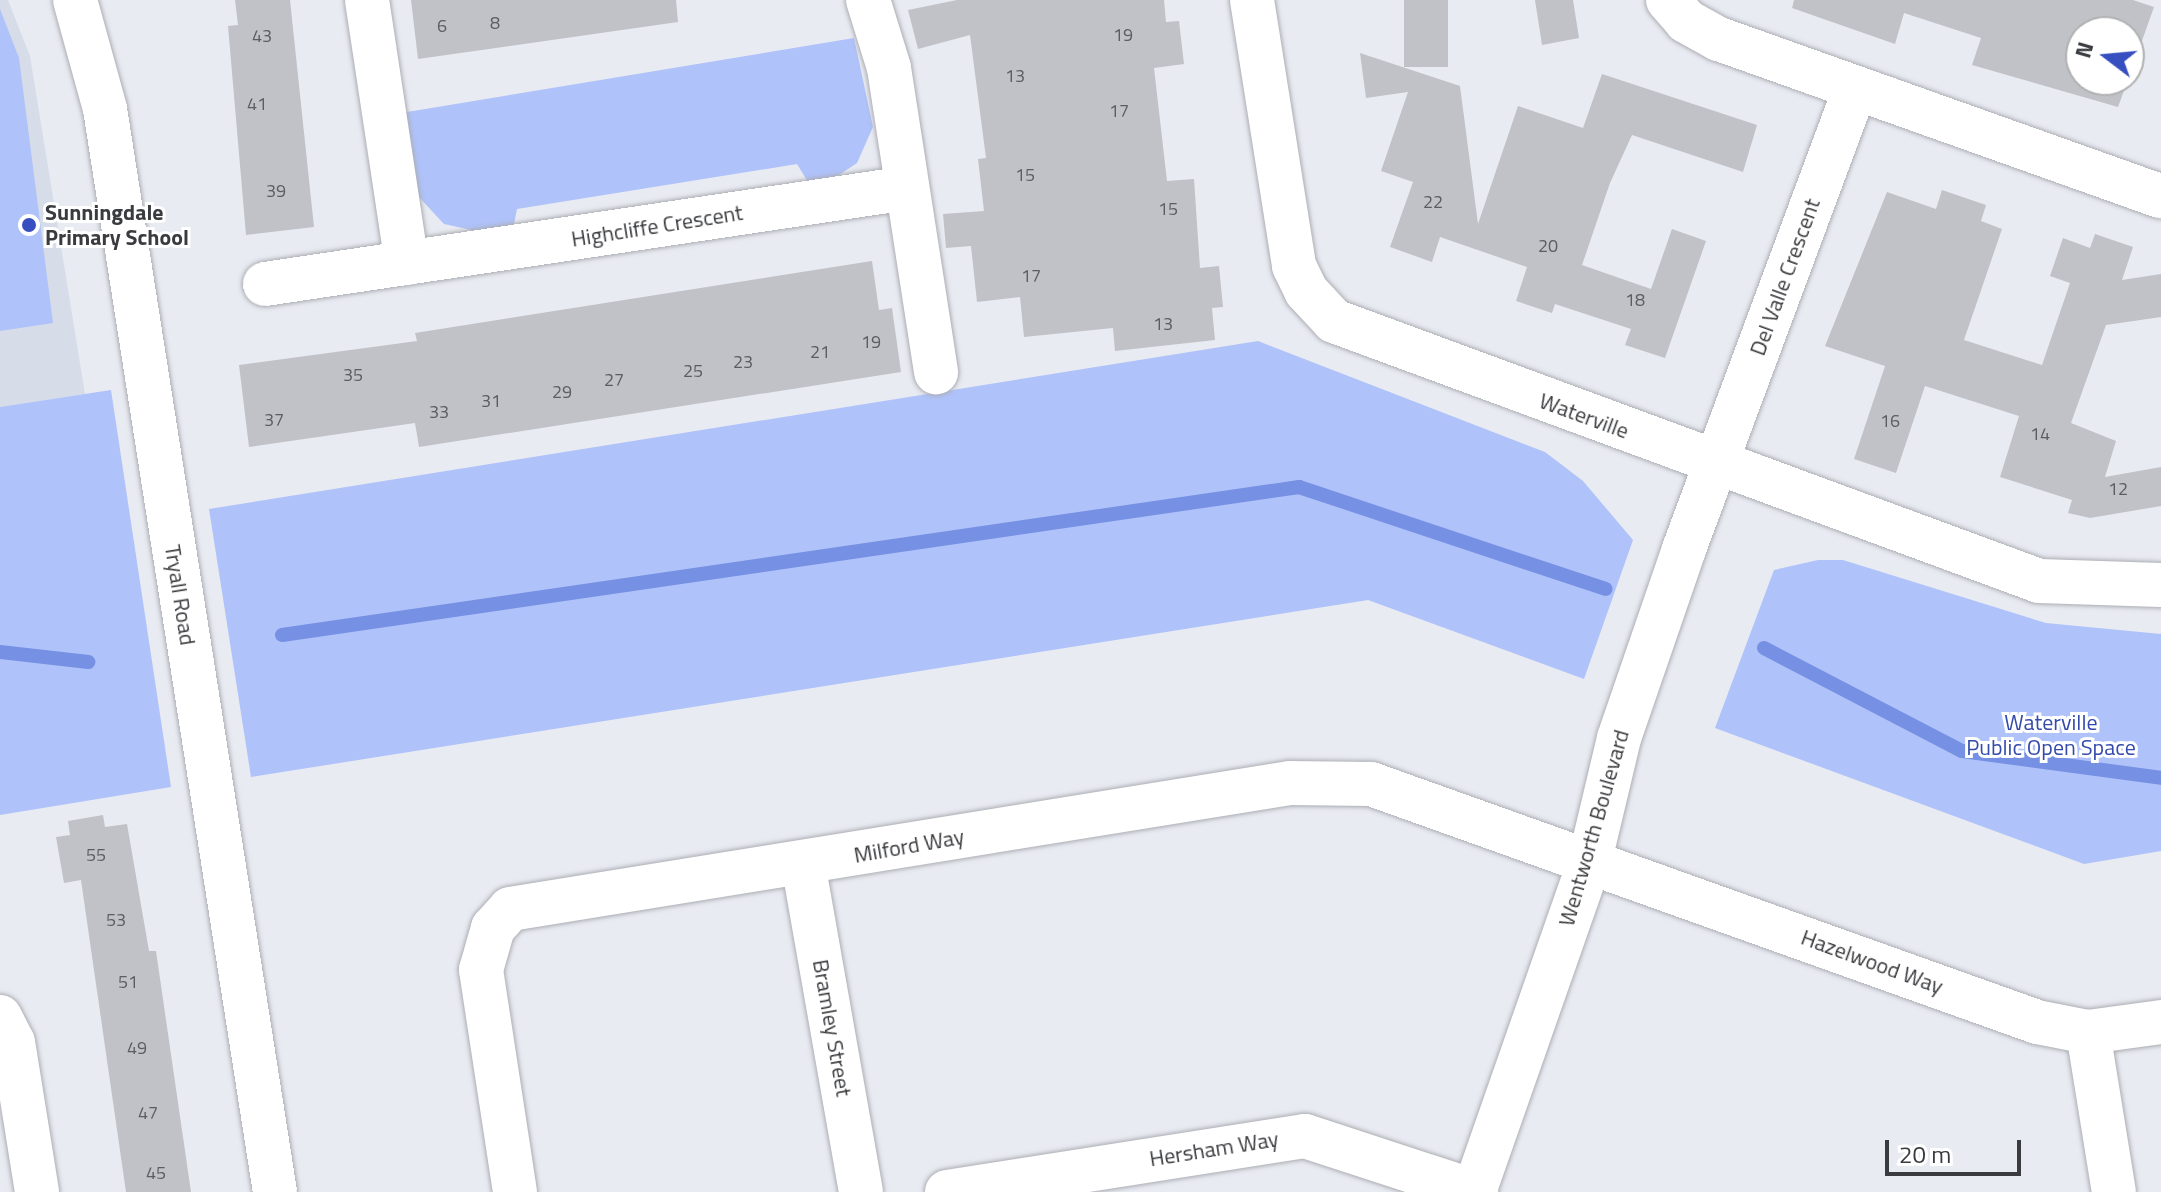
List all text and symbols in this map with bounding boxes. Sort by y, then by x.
house number: 8 [490,12,500,34]
house number: 6 [437,15,447,37]
north arrow [2065,16,2145,96]
house number: 19 [1113,24,1133,46]
house number: 43 [252,25,272,47]
text: N [2065,38,2102,62]
house number: 13 [1005,65,1025,87]
house number: 41 [247,93,267,115]
house number: 17 [1109,100,1129,122]
house number: 15 [1015,164,1035,186]
house number: 39 [266,180,286,202]
house number: 22 [1423,191,1443,213]
street label: Del Valle Crescent [1744,195,1826,359]
house number: 15 [1158,198,1178,220]
place label: Sunningdale Primary School [45,199,189,250]
street label: Highcliffe Crescent [569,199,745,253]
marker: Sunningdale Primary School [20,216,38,234]
house number: 20 [1538,235,1558,257]
house number: 17 [1021,265,1041,287]
house number: 18 [1625,289,1645,311]
house number: 13 [1153,313,1173,335]
house number: 19 [861,331,881,353]
house number: 21 [810,341,830,363]
house number: 23 [733,351,753,373]
house number: 25 [683,360,703,382]
house number: 35 [343,364,363,386]
house number: 27 [604,369,624,391]
house number: 29 [552,381,572,403]
street label: Waterville [1536,388,1632,444]
house number: 31 [481,390,501,412]
house number: 33 [429,401,449,423]
house number: 37 [264,409,284,431]
house number: 16 [1880,410,1900,432]
house number: 14 [2030,423,2050,445]
house number: 12 [2108,478,2128,500]
street label: Tryall Road [159,543,201,647]
park label: Waterville Public Open Space [1966,709,2136,760]
street label: Wentworth Boulevard [1553,727,1635,929]
street label: Milford Way [852,823,966,869]
house number: 55 [86,844,106,866]
house number: 53 [106,909,126,931]
street label: Hazelwood Way [1797,924,1947,1000]
street label: Bramley Street [807,957,857,1099]
house number: 51 [118,971,138,993]
house number: 49 [127,1037,147,1059]
house number: 47 [138,1102,158,1124]
scale bar [1889,1124,2025,1174]
street label: Hersham Way [1148,1126,1280,1172]
text: 20 m [1899,1136,1951,1172]
house number: 45 [146,1162,166,1184]

